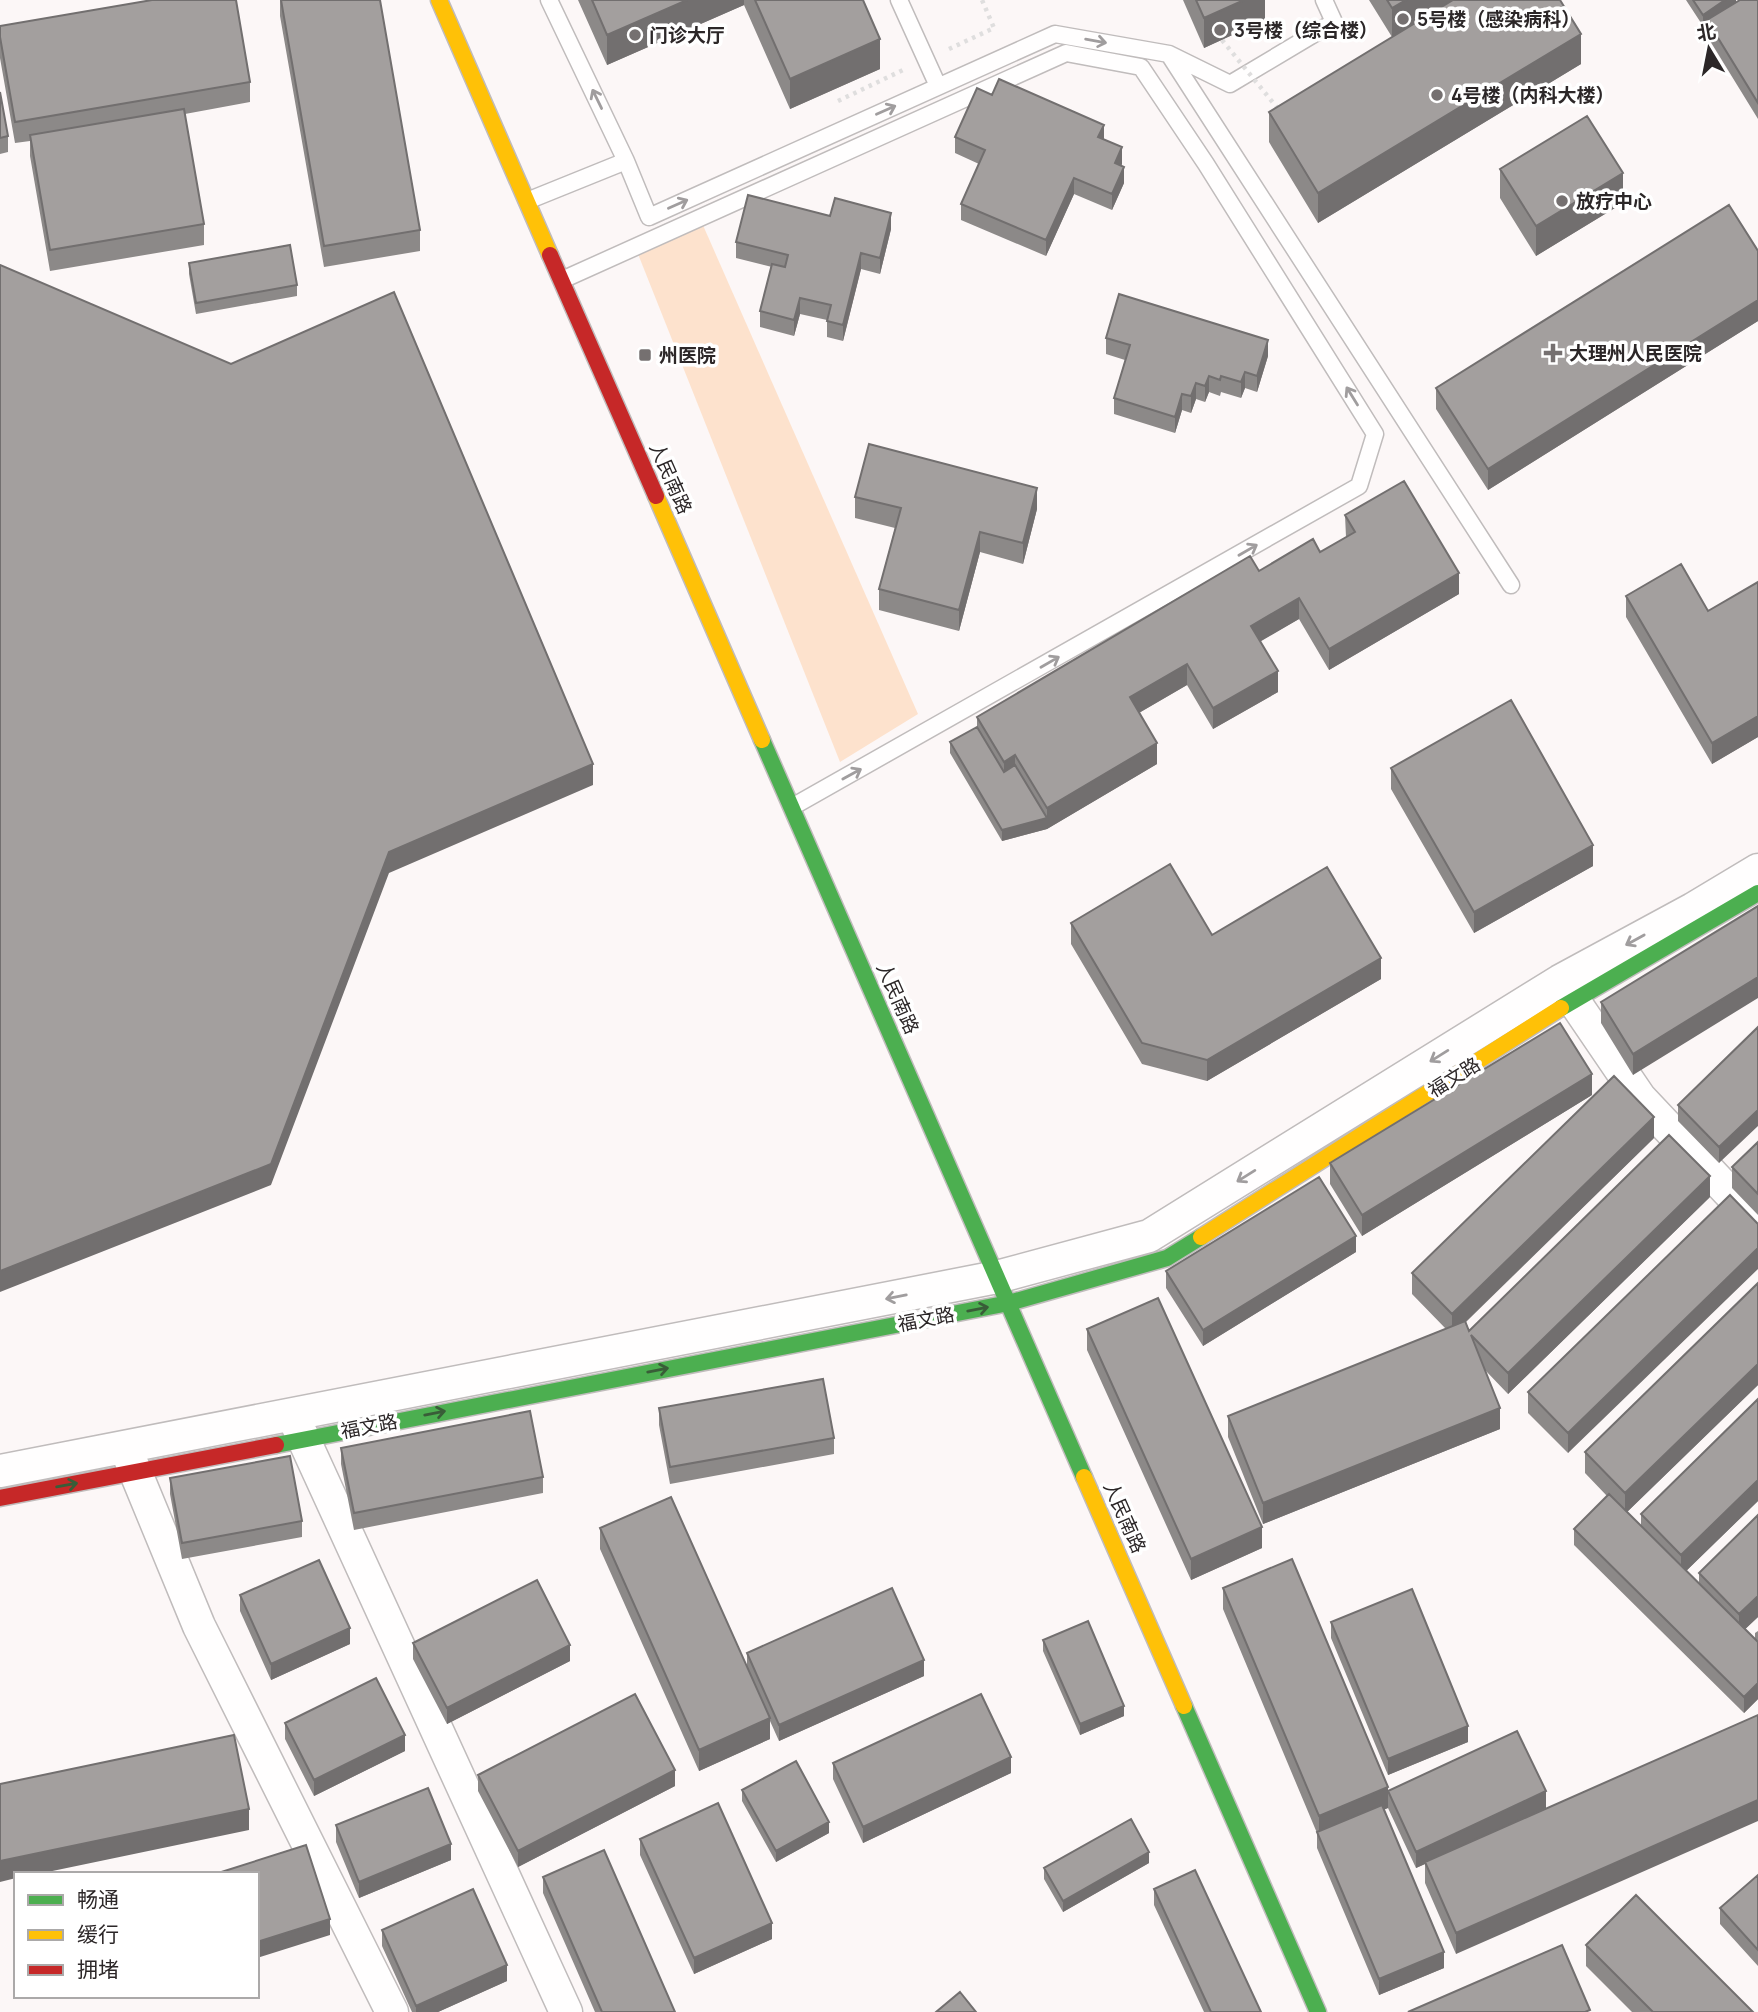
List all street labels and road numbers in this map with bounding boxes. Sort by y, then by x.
street label: 人民南路 [644,438,698,518]
street label: 人民南路 [871,958,925,1038]
street label: 福文路 [1423,1051,1485,1103]
street label: 福文路 [896,1301,956,1337]
street label: 福文路 [339,1408,399,1444]
street label: 人民南路 [1098,1477,1152,1557]

